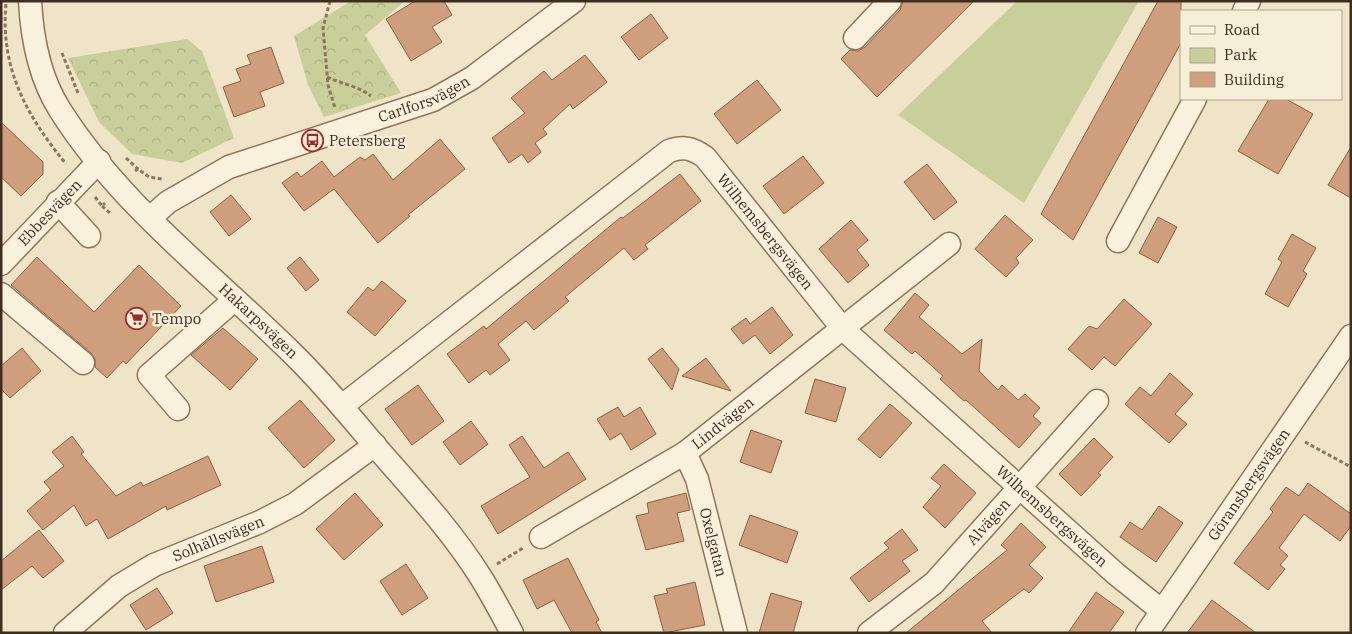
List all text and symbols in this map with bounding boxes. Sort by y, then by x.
legend [1180,10,1342,100]
text: Road [1224,20,1260,39]
text: Park [1224,45,1257,64]
text: Building [1224,70,1284,89]
street label: Carlforsvägen [376,71,473,126]
bus stop icon: Petersberg [301,129,325,153]
place label: Petersberg [329,131,405,150]
street label: Wilhemsbergsvägen [713,170,818,294]
street label: Ebbesvägen [14,175,86,249]
street label: Hakarpsvägen [215,279,303,363]
supermarket icon: Tempo [124,307,148,331]
place label: Tempo [152,309,201,328]
street label: Lindvägen [688,392,758,453]
street label: Göransbergsvägen [1203,424,1294,544]
street label: Wilhemsbergsvägen [992,461,1112,571]
street label: Alvägen [962,494,1014,549]
street label: Oxelgatan [696,506,732,579]
street label: Solhällsvägen [170,511,267,565]

